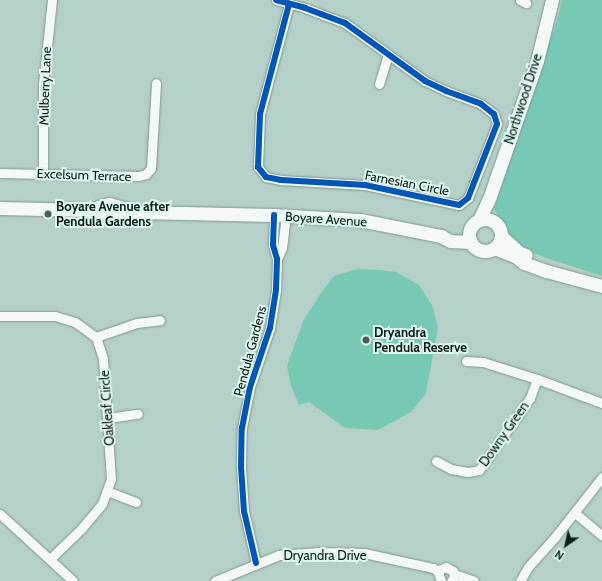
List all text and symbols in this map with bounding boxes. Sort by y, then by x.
street label: Mulberry Lane [36,46,54,126]
street label: Northwood Drive [501,52,545,146]
street label: Excelsum Terrace [36,166,132,184]
street label: Farnesian Circle [364,167,450,199]
place label: Boyare Avenue after Pendula Gardens [56,199,169,230]
street label: Boyare Avenue [284,208,368,230]
marker: Boyare Avenue after Pendula Gardens [43,209,53,219]
street label: Pendula Gardens [230,304,270,398]
place label: Dryandra Pendula Reserve [374,325,467,356]
marker: Dryandra Pendula Reserve [361,335,371,345]
street label: Oakleaf Circle [97,370,117,446]
street label: Downy Green [476,399,532,469]
north arrow [546,525,586,565]
street label: Dryandra Drive [283,547,367,563]
text: N [552,547,566,563]

